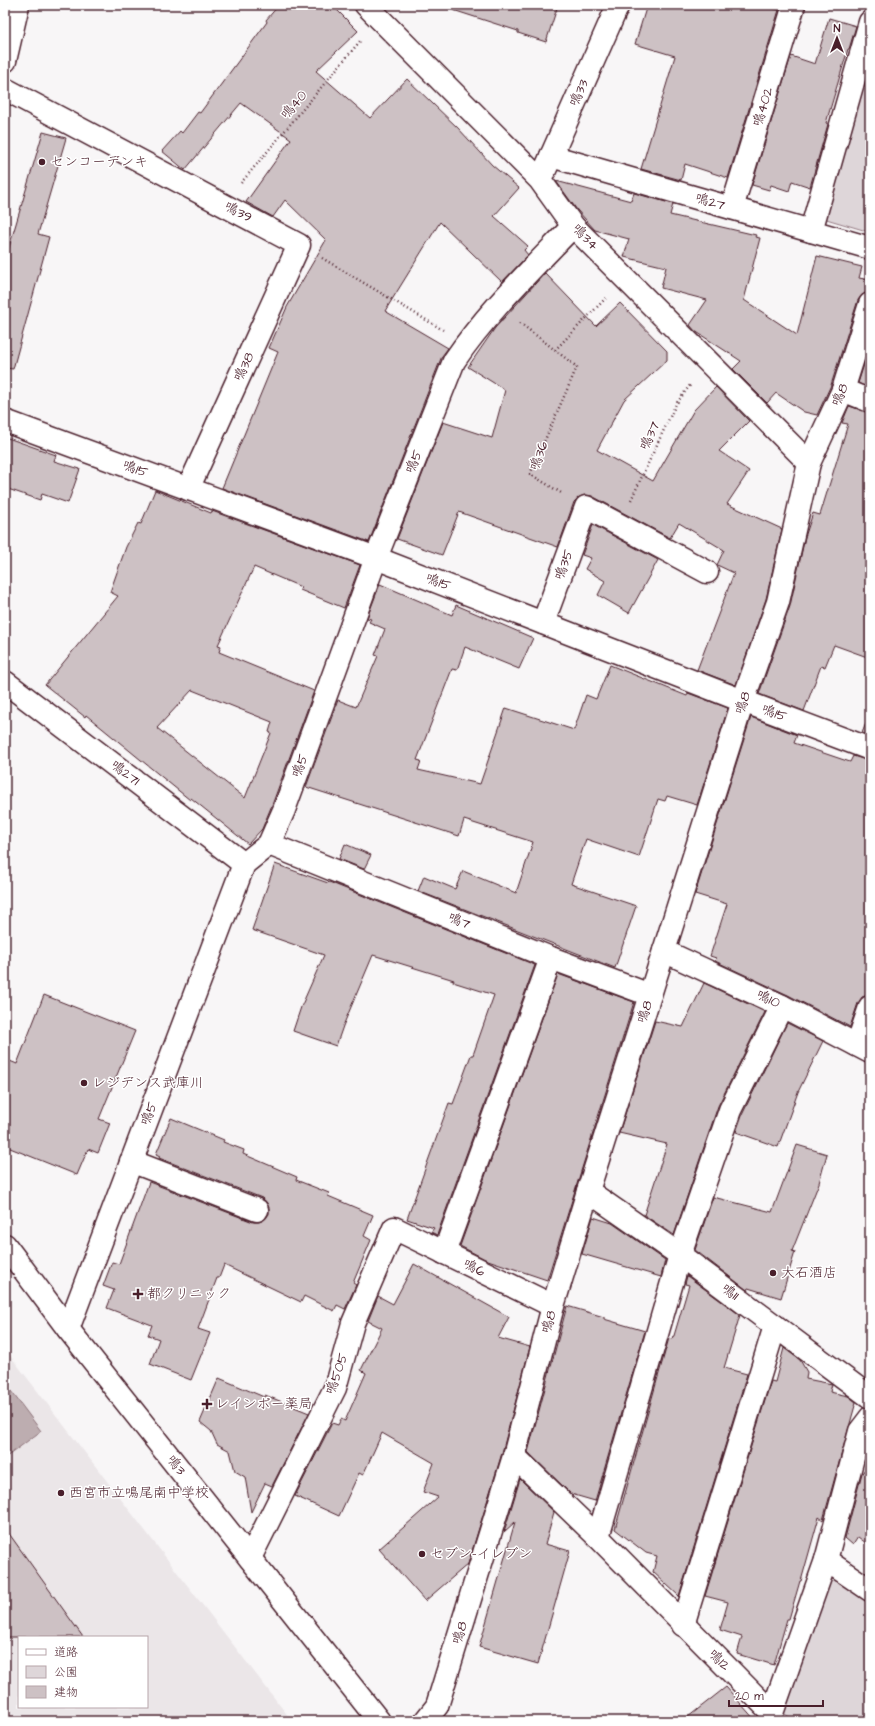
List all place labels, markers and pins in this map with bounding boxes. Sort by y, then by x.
place label: センコーデンキ [50,152,148,172]
marker: センコーデンキ [37,157,47,167]
place label: レジデンス武庫川 [92,1073,204,1093]
marker: レジデンス武庫川 [79,1078,89,1088]
place label: 大石酒店 [781,1263,837,1283]
marker: 大石酒店 [768,1268,778,1278]
place label: 都クリニック [147,1284,231,1304]
marker: 都クリニック [132,1288,144,1300]
place label: レインボー薬局 [215,1394,312,1414]
marker: レインボー薬局 [202,1399,212,1409]
place label: 西宮市立鳴尾南中学校 [69,1483,209,1503]
marker: 西宮市立鳴尾南中学校 [56,1488,66,1498]
place label: セブン-イレブン [430,1544,532,1564]
marker: セブン-イレブン [417,1549,427,1559]

